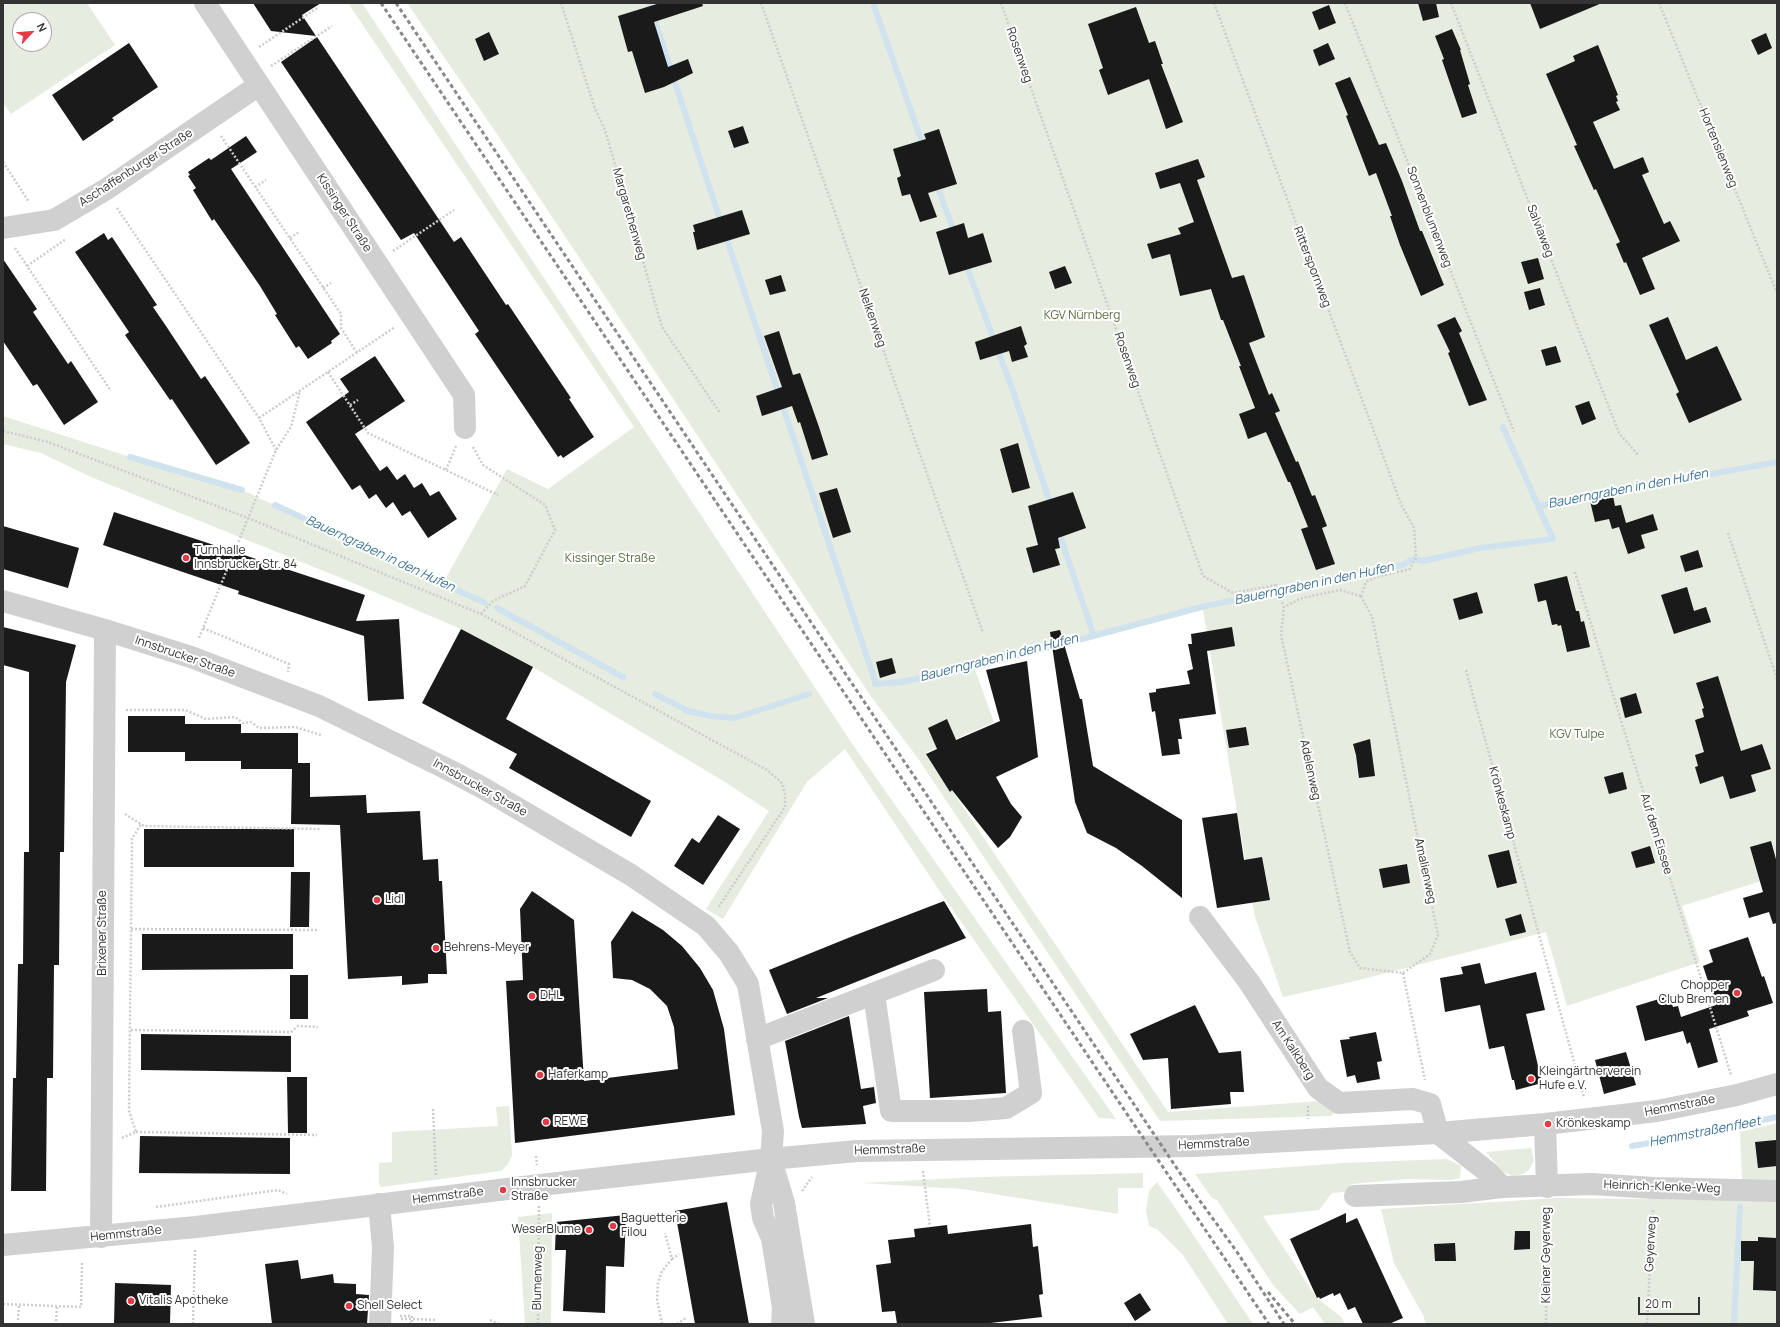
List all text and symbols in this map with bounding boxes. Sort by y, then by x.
north arrow [12,12,52,52]
text: N [34,20,51,34]
street label: Rosenweg [1003,25,1035,85]
street label: Hortensienweg [1696,106,1740,190]
street label: Aschaffenburger Straße [77,126,195,210]
street label: Sonnenblumenweg [1403,165,1455,269]
street label: Margarethenweg [609,166,649,262]
street label: Kissinger Straße [313,171,375,255]
street label: Salviaweg [1523,203,1557,259]
street label: Ritterspornweg [1290,225,1334,309]
street label: Nelkenweg [855,287,889,349]
park label: KGV Nürnberg [1044,309,1120,323]
street label: Rosenweg [1111,330,1143,390]
water label: Bauerngraben in den Hufen [1547,466,1709,512]
water label: Bauerngraben in den Hufen [303,513,457,595]
place label: Turnhalle Innsbrucker Str. 84 [194,544,297,572]
park label: Kissinger Straße [565,552,655,566]
marker: Turnhalle Innsbrucker Str. 84 [181,553,191,563]
water label: Bauerngraben in den Hufen [1233,559,1395,609]
water label: Bauerngraben in den Hufen [918,631,1080,685]
street label: Innsbrucker Straße [133,633,237,681]
park label: KGV Tulpe [1549,728,1605,742]
street label: Adelenweg [1297,738,1323,802]
street label: Innsbrucker Straße [430,756,530,820]
street label: Krönkeskamp [1485,765,1519,841]
street label: Auf dem Eissee [1637,792,1675,876]
street label: Amalienweg [1411,837,1439,905]
street label: Brixener Straße [96,890,110,976]
place label: Lidl [385,893,404,907]
marker: Lidl [372,895,382,905]
place label: Behrens-Meyer [444,941,529,955]
marker: Behrens-Meyer [431,943,441,953]
place label: Chopper Club Bremen [1658,979,1729,1007]
marker: Chopper Club Bremen [1732,988,1742,998]
place label: DHL [540,989,562,1003]
marker: DHL [527,991,537,1001]
street label: Am Kalkberg [1268,1018,1318,1082]
place label: Kleingärtnerverein Hufe e.V. [1539,1065,1641,1093]
place label: Haferkamp [548,1068,608,1082]
marker: Haferkamp [535,1070,545,1080]
marker: Kleingärtnerverein Hufe e.V. [1526,1074,1536,1084]
street label: Hemmstraße [1644,1092,1716,1120]
water label: Hemmstraßenfleet [1648,1114,1762,1150]
place label: REWE [554,1115,586,1129]
marker: REWE [541,1117,551,1127]
place label: Krönkeskamp [1556,1117,1631,1131]
marker: Krönkeskamp [1543,1119,1553,1129]
street label: Hemmstraße [1178,1135,1250,1153]
street label: Hemmstraße [854,1142,926,1158]
place label: Innsbrucker Straße [511,1176,577,1204]
street label: Heinrich-Klenke-Weg [1603,1178,1721,1196]
street label: Hemmstraße [412,1184,484,1208]
marker: Innsbrucker Straße [498,1185,508,1195]
street label: Kleiner Geyerweg [1540,1207,1554,1303]
place label: Baguetterie Filou [621,1212,686,1240]
street label: Geyerweg [1642,1216,1660,1272]
marker: Baguetterie Filou [608,1221,618,1231]
street label: Hemmstraße [90,1223,162,1245]
place label: WeserBlume [511,1223,581,1237]
marker: WeserBlume [584,1225,594,1235]
street label: Blumenweg [530,1246,546,1310]
scale bar [1640,1289,1702,1315]
place label: Vitalis Apotheke [139,1294,228,1308]
text: 20 m [1645,1295,1672,1312]
marker: Vitalis Apotheke [126,1296,136,1306]
place label: Shell Select [357,1299,422,1313]
marker: Shell Select [344,1301,354,1311]

